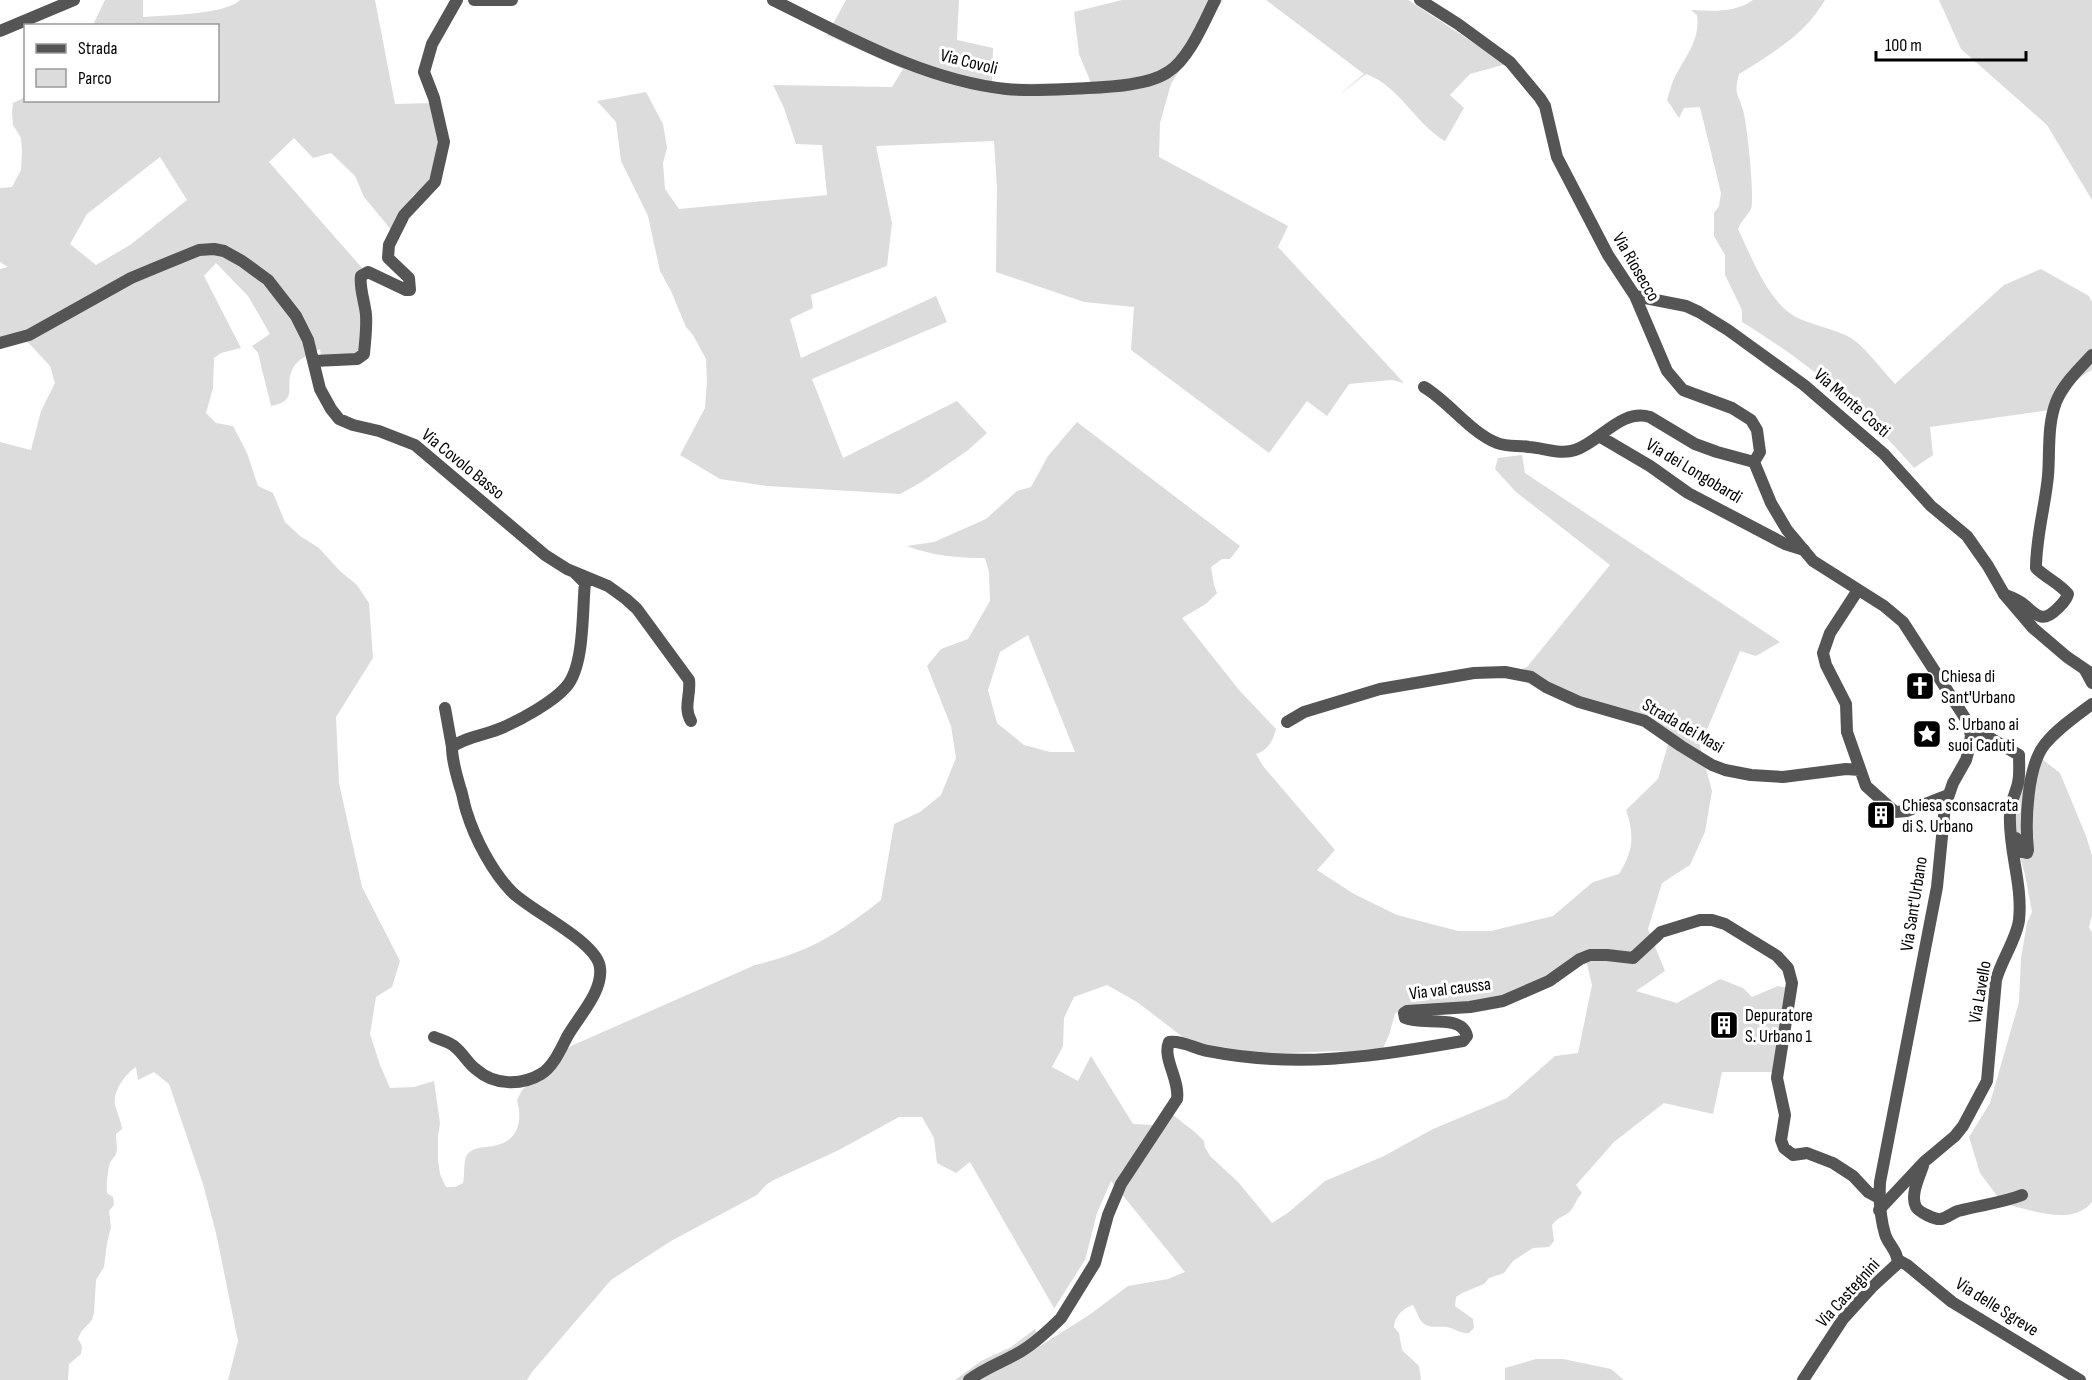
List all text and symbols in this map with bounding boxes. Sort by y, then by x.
legend [24,24,219,102]
scale bar [1876,24,2026,62]
text: 100 m [1885,35,1922,56]
text: Strada [78,38,118,59]
street label: Via Covoli [938,45,1000,79]
text: Parco [78,68,112,89]
street label: Via Riosecco [1608,229,1664,305]
street label: Via Monte Costi [1810,364,1894,442]
street label: Via Covolo Basso [417,424,509,504]
street label: Via dei Longobardi [1642,434,1746,508]
place label: Chiesa di Sant'Urbano [1941,666,2015,708]
church icon: Chiesa di Sant'Urbano [1904,670,1936,702]
street label: Strada dei Masi [1638,694,1728,758]
place label: S. Urbano ai suoi Caduti [1948,714,2019,756]
place icon: S. Urbano ai suoi Caduti [1911,718,1943,750]
place label: Chiesa sconsacrata di S. Urbano [1902,795,2019,837]
building icon: Chiesa sconsacrata di S. Urbano [1865,799,1897,831]
street label: Via Sant'Urbano [1896,855,1932,953]
street label: Via Lavello [1964,959,1996,1025]
street label: Via val caussa [1408,974,1492,1004]
place label: Depuratore S. Urbano 1 [1745,1005,1813,1047]
building icon: Depuratore S. Urbano 1 [1708,1009,1740,1041]
street label: Via Castegnini [1812,1254,1884,1332]
street label: Via delle Sgreve [1952,1273,2042,1341]

